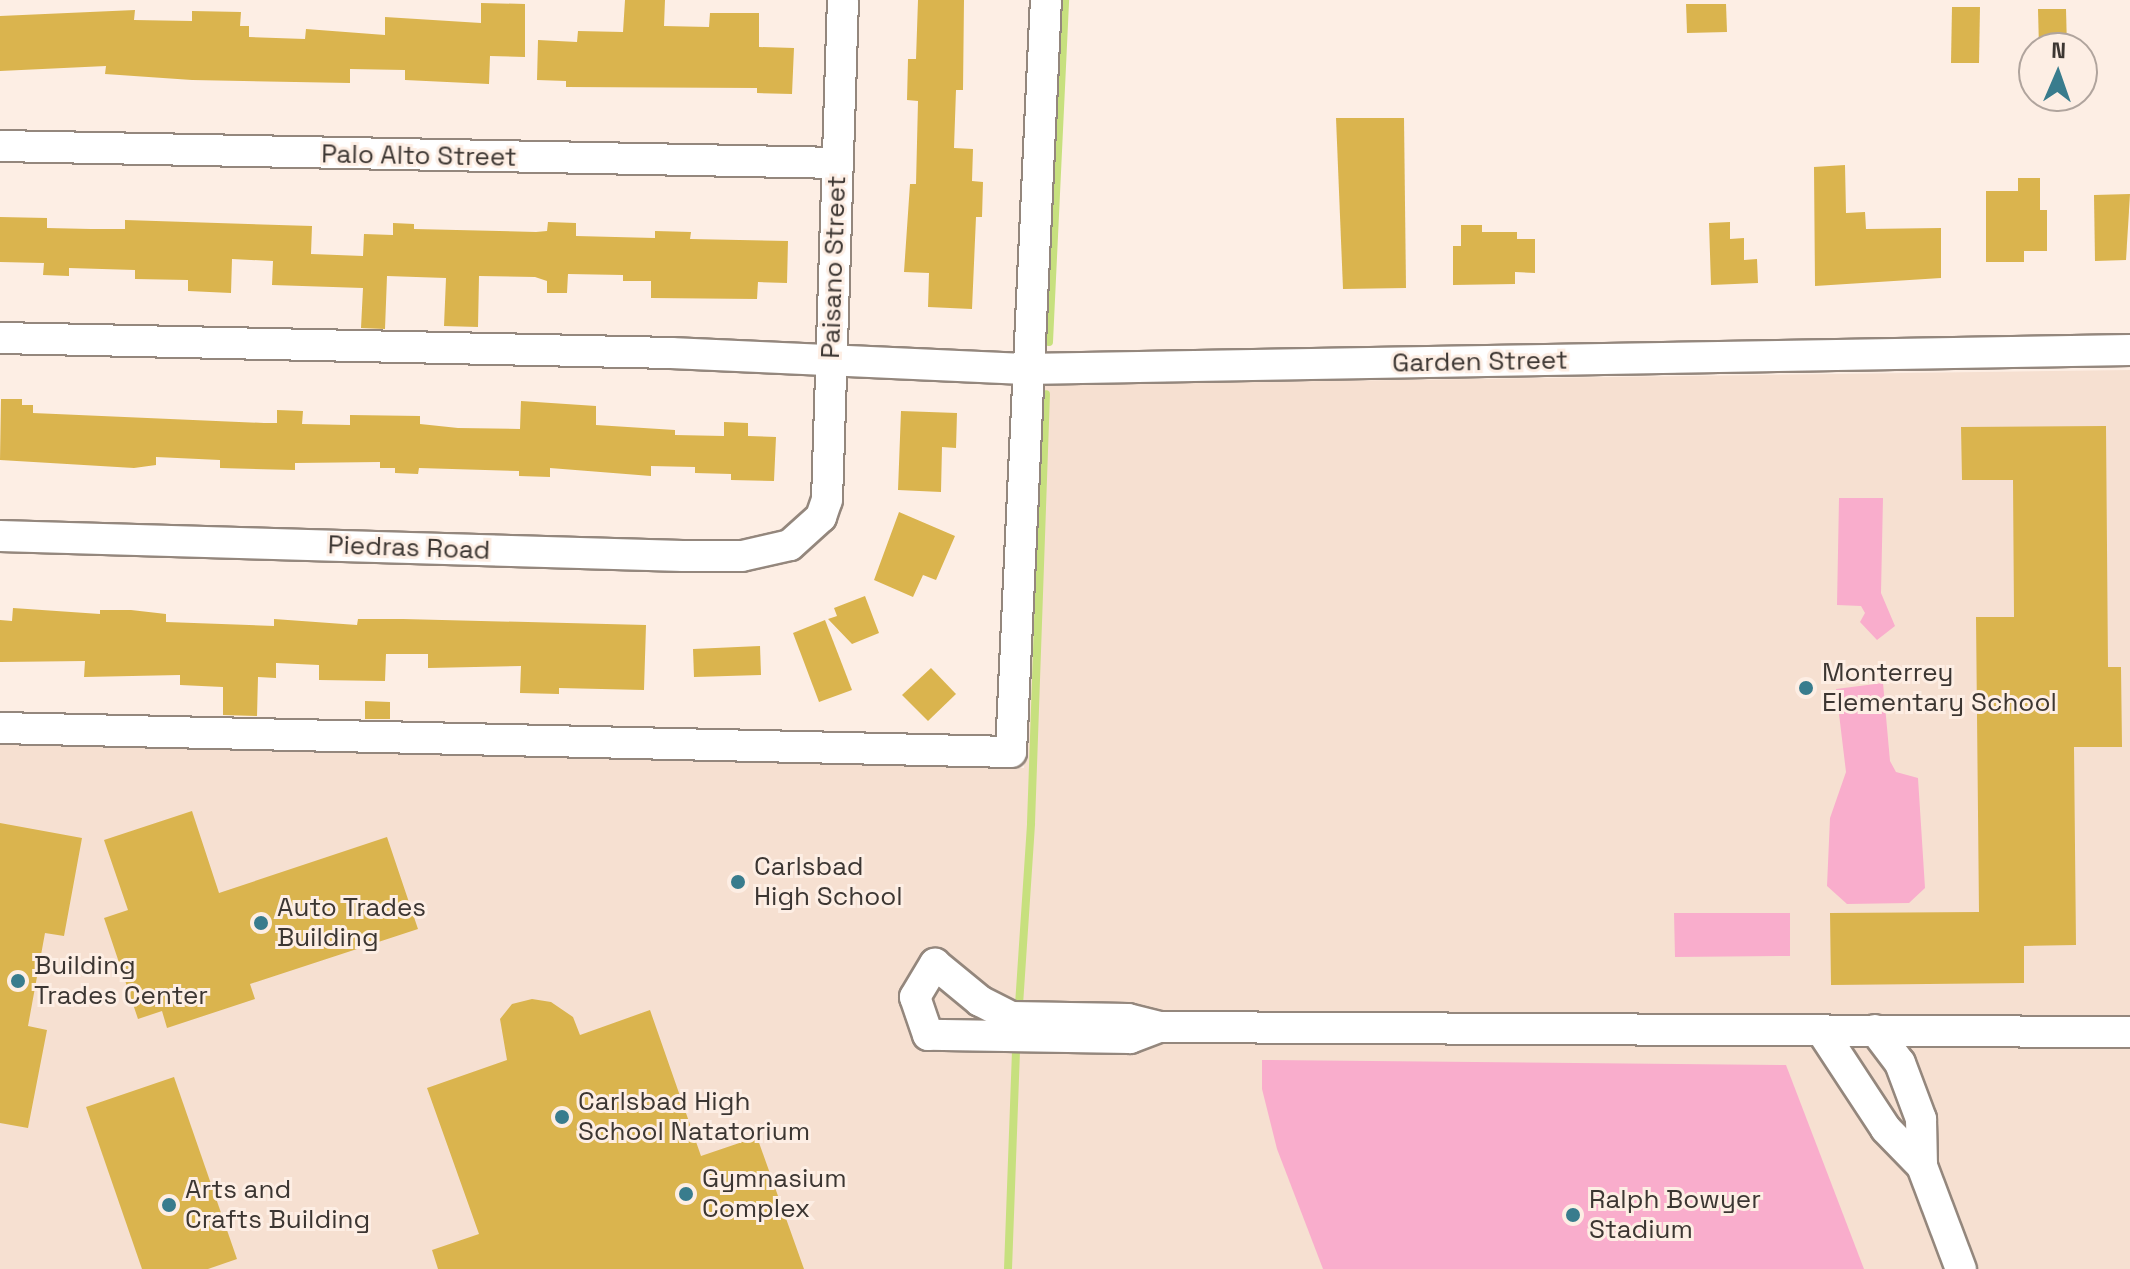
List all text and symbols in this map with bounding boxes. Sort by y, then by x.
north arrow [2018,32,2098,112]
text: N [2051,36,2067,64]
street label: Palo Alto Street [321,139,517,173]
street label: Paisano Street [815,175,853,359]
street label: Garden Street [1392,345,1568,379]
street label: Piedras Road [327,530,491,566]
place label: Monterrey Elementary School [1822,657,2057,718]
marker: Monterrey Elementary School [1797,679,1815,697]
place label: Carlsbad High School [754,851,903,912]
marker: Carlsbad High School [729,873,747,891]
place label: Auto Trades Building [277,892,427,954]
marker: Auto Trades Building [252,914,270,932]
place label: Building Trades Center [34,950,208,1012]
marker: Building Trades Center [9,972,27,990]
place label: Carlsbad High School Natatorium [578,1086,810,1148]
marker: Carlsbad High School Natatorium [553,1108,571,1126]
place label: Gymnasium Complex [702,1163,847,1224]
place label: Arts and Crafts Building [185,1174,370,1236]
place label: Ralph Bowyer Stadium [1589,1184,1761,1246]
marker: Gymnasium Complex [677,1185,695,1203]
marker: Arts and Crafts Building [160,1196,178,1214]
marker: Ralph Bowyer Stadium [1564,1206,1582,1224]

